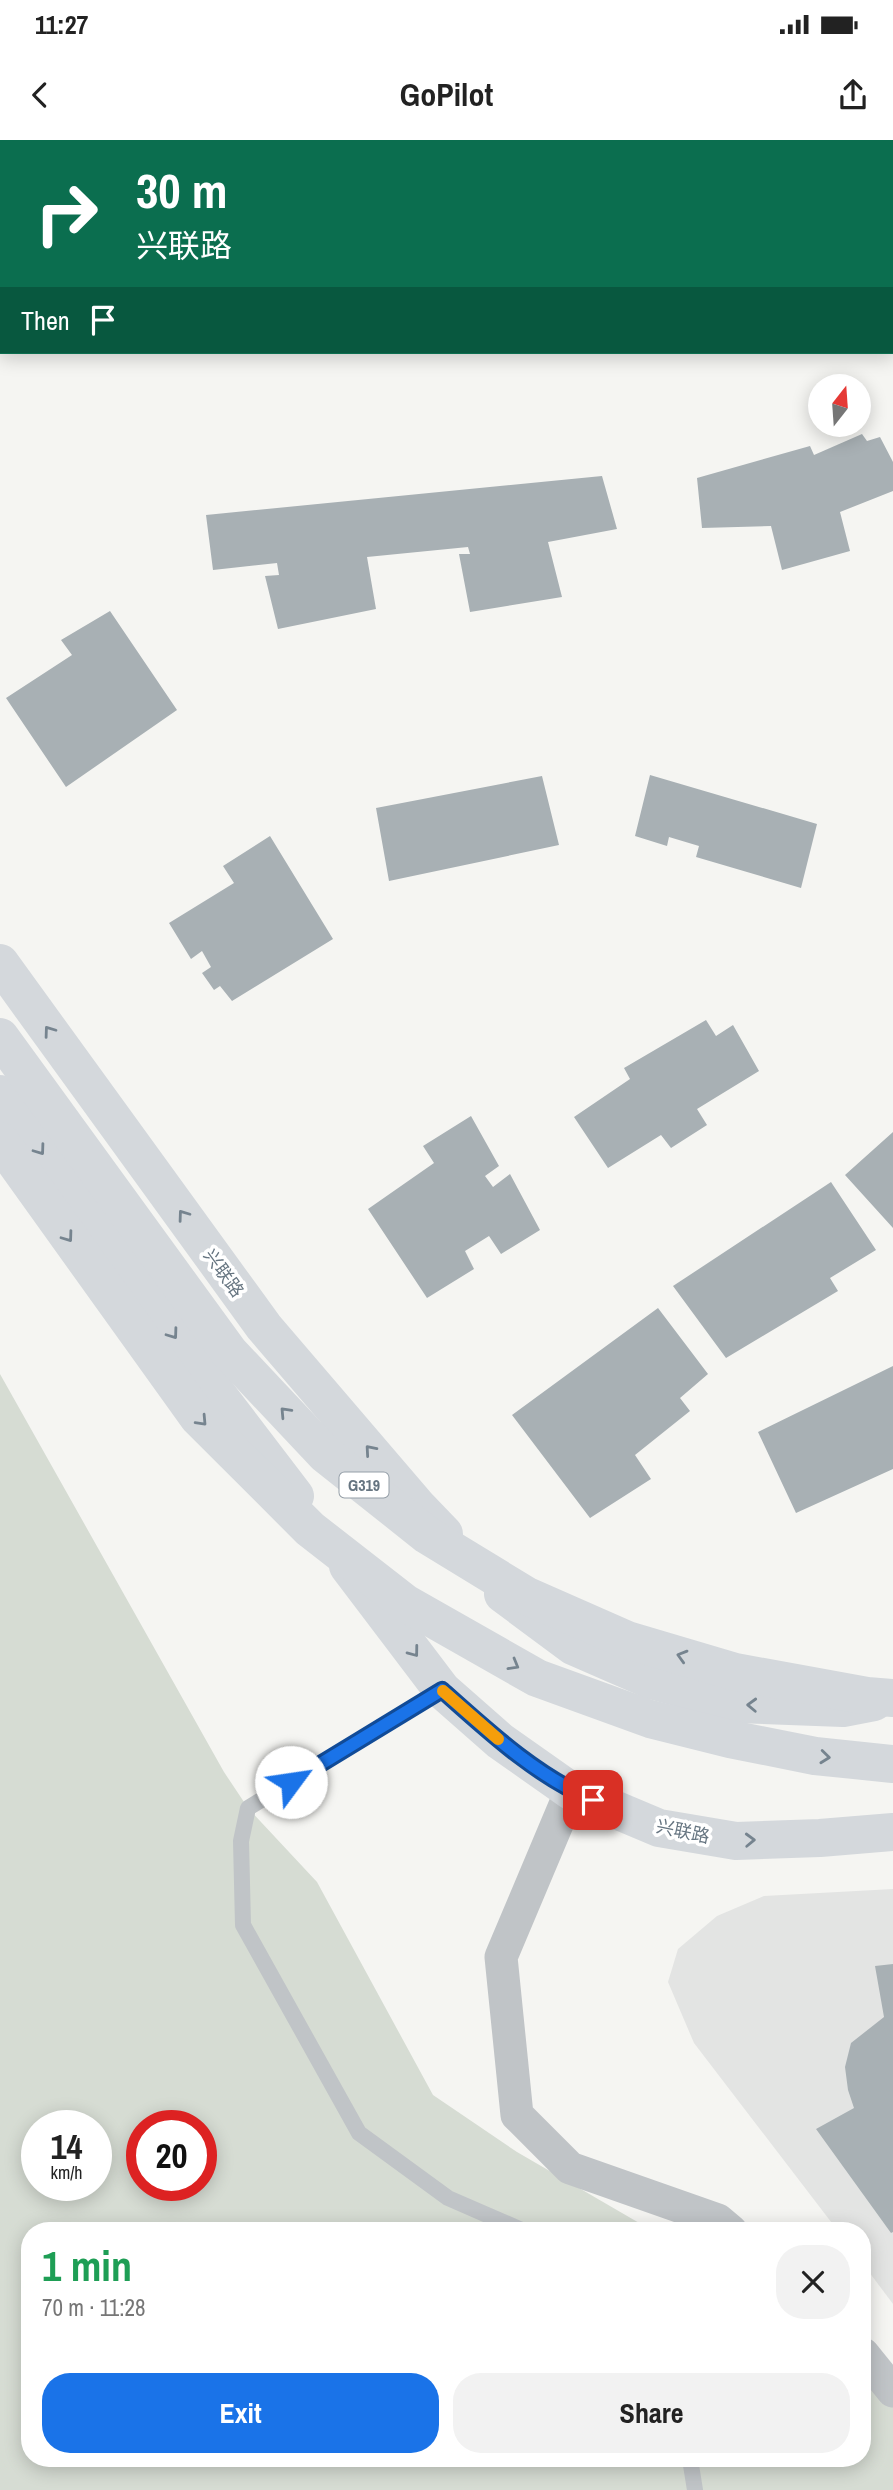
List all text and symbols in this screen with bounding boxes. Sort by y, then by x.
text: 11:27 [35,7,88,42]
text: GoPilot [400,73,493,116]
icon: back [21,76,59,114]
icon: share [834,76,872,114]
text: 30 m [136,157,228,223]
icon: right [21,168,112,259]
text: 兴联路 [136,224,232,267]
icon: arrive [84,301,122,339]
text: Then [21,303,70,338]
north arrow [808,374,872,438]
map controls [808,374,871,437]
one-way arrow [45,1026,57,1039]
one-way arrow [32,1142,44,1155]
one-way arrow [179,1210,191,1223]
one-way arrow [60,1229,72,1242]
street label: 兴联路 [198,1244,250,1302]
one-way arrow [164,1326,177,1339]
one-way arrow [281,1407,294,1420]
one-way arrow [194,1413,206,1426]
one-way arrow [366,1446,378,1459]
road number: G319 [340,1472,388,1498]
one-way arrow [405,1645,418,1657]
one-way arrow [676,1650,688,1665]
one-way arrow [507,1657,519,1670]
one-way arrow [747,1697,758,1712]
position arrow [254,1745,328,1819]
one-way arrow [819,1749,830,1764]
pin [563,1770,623,1830]
icon: arrive [574,1781,612,1819]
street label: 兴联路 [654,1813,712,1849]
one-way arrow [745,1833,756,1848]
speed limit sign: 20 [126,2110,217,2201]
text: 14 [51,2123,82,2170]
text: km/h [51,2160,83,2185]
text: 1 min [42,2238,132,2294]
button: close [776,2245,850,2319]
text: 70 m · 11:28 [42,2292,145,2323]
button: Exit [42,2373,439,2453]
button: Share [453,2373,850,2453]

